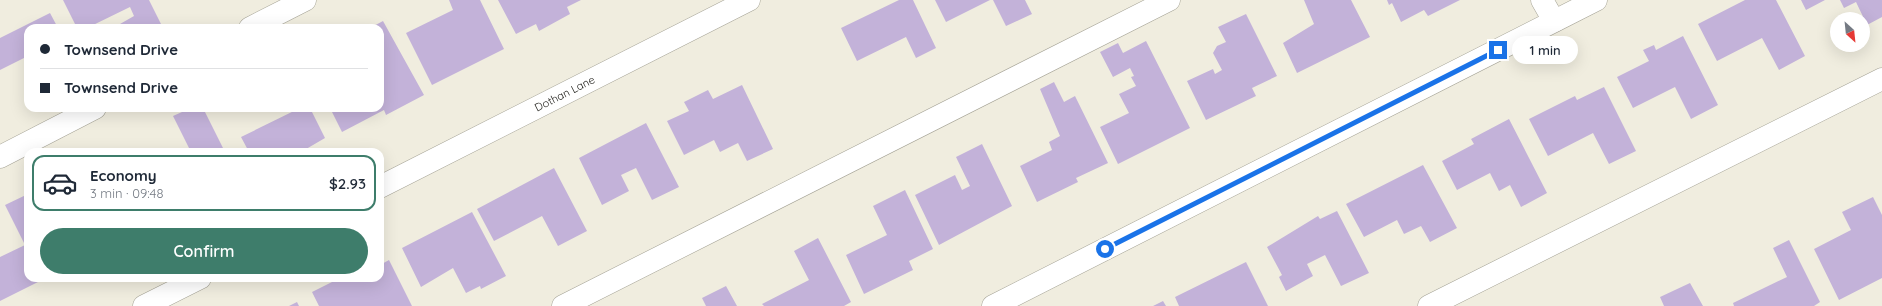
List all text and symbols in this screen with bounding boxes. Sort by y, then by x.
north arrow [1830,12,1870,52]
map controls [1830,12,1870,52]
callout: 1 min [1512,36,1578,64]
text: Townsend Drive [64,40,178,59]
route end [1489,41,1507,59]
text: 1 min [1529,42,1561,58]
street label: Dothan Lane [532,72,597,115]
text: Townsend Drive [64,78,178,97]
icon: car [42,165,78,201]
text: Economy [90,166,157,185]
text: $2.93 [329,174,366,193]
text: 3 min · 09:48 [90,185,163,201]
button: Confirm [40,228,368,274]
route start [1096,240,1114,258]

